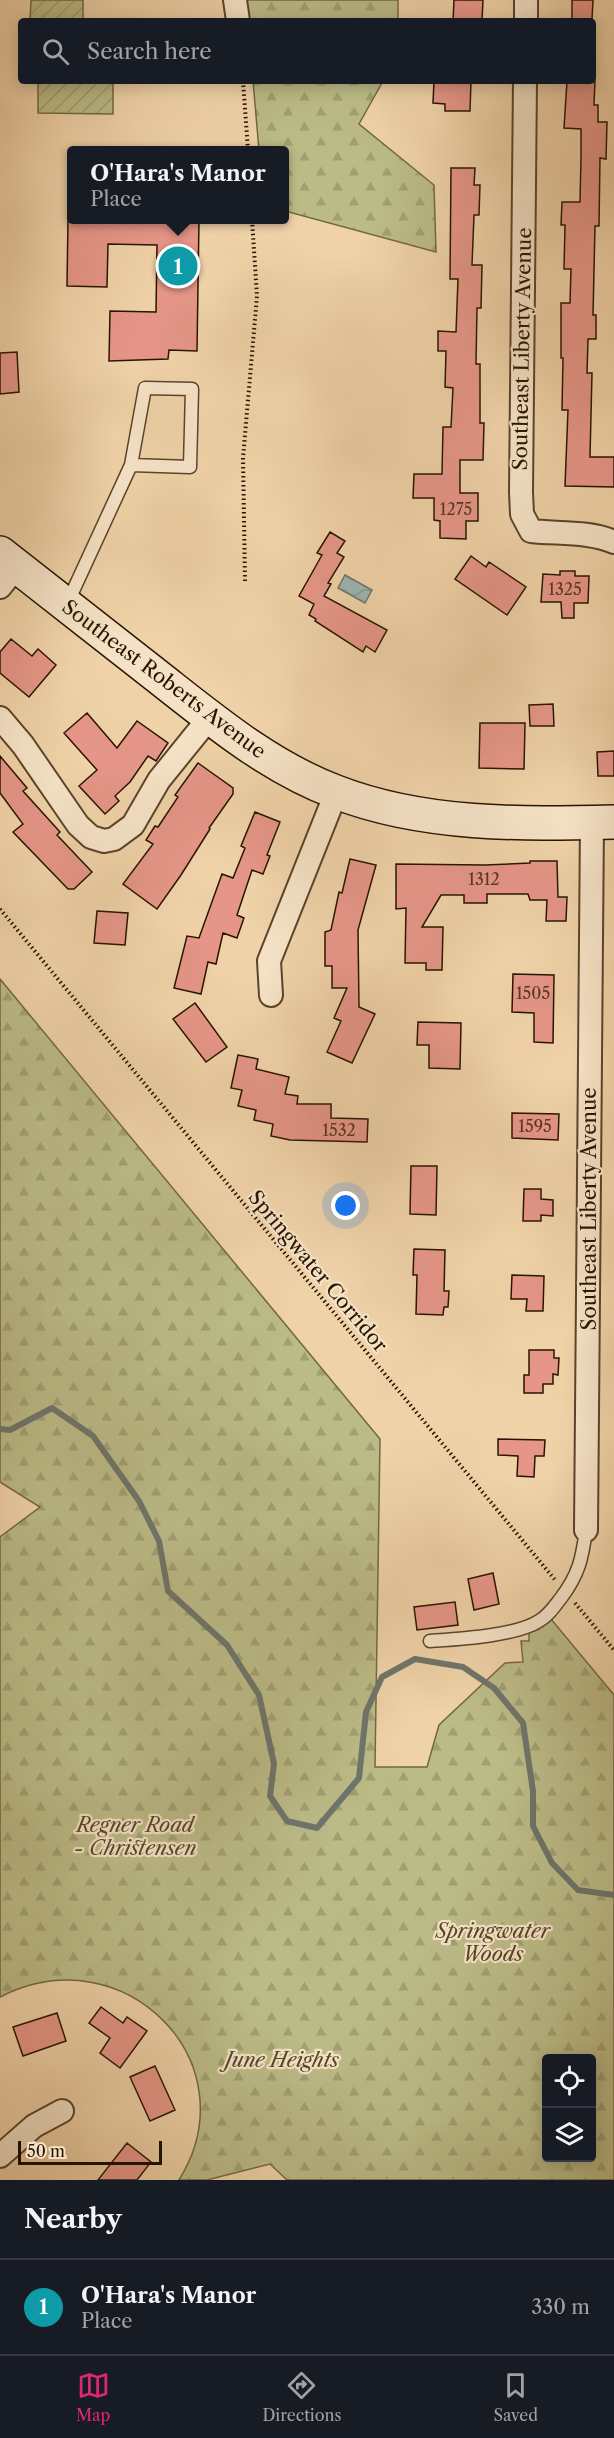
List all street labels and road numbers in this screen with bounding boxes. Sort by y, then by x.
street label: Southeast Liberty Avenue [508,227,536,471]
street label: Southeast Roberts Avenue [57,595,271,763]
street label: Southeast Liberty Avenue [577,1088,601,1330]
street label: Springwater Corridor [243,1185,393,1357]

